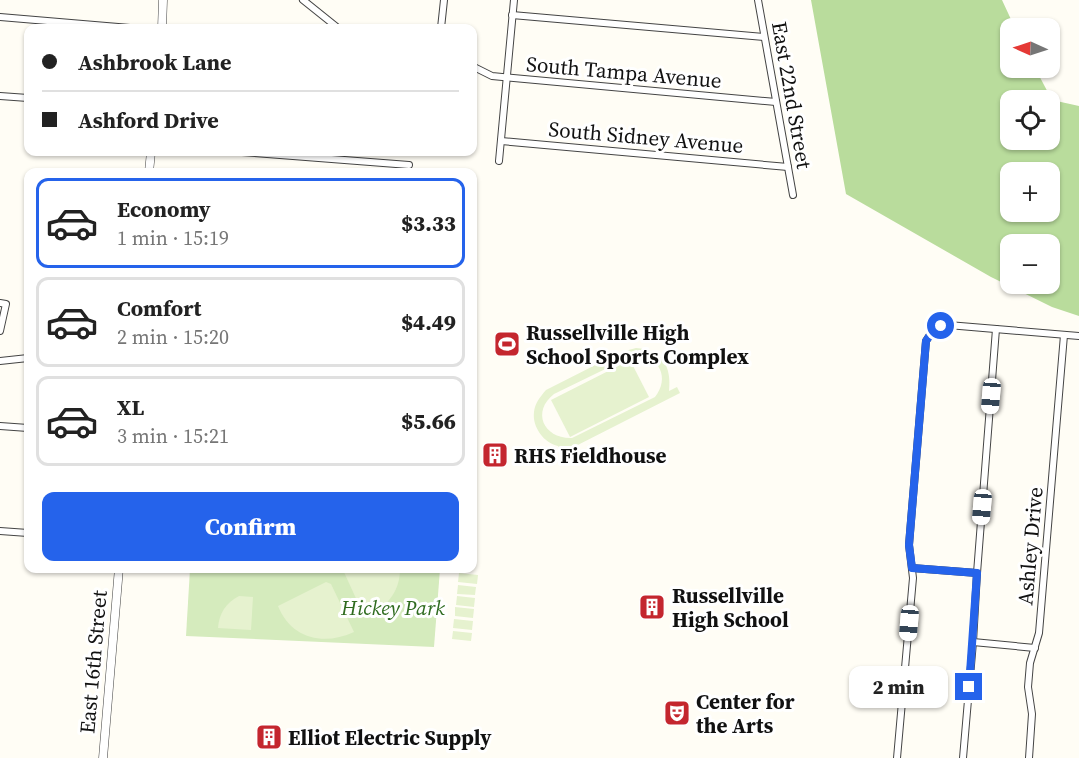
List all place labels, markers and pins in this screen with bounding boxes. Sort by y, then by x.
place label: Russellville High School Sports Complex [526,318,749,371]
sports icon: Russellville High School Sports Complex [492,329,522,359]
building icon: RHS Fieldhouse [480,440,510,470]
place label: RHS Fieldhouse [514,441,667,470]
place label: Russellville High School [672,581,789,634]
building icon: Russellville High School [637,592,667,622]
place label: Center for the Arts [696,687,795,740]
theatre icon: Center for the Arts [662,698,692,728]
building icon: Elliot Electric Supply [254,722,284,752]
place label: Elliot Electric Supply [288,723,492,752]

